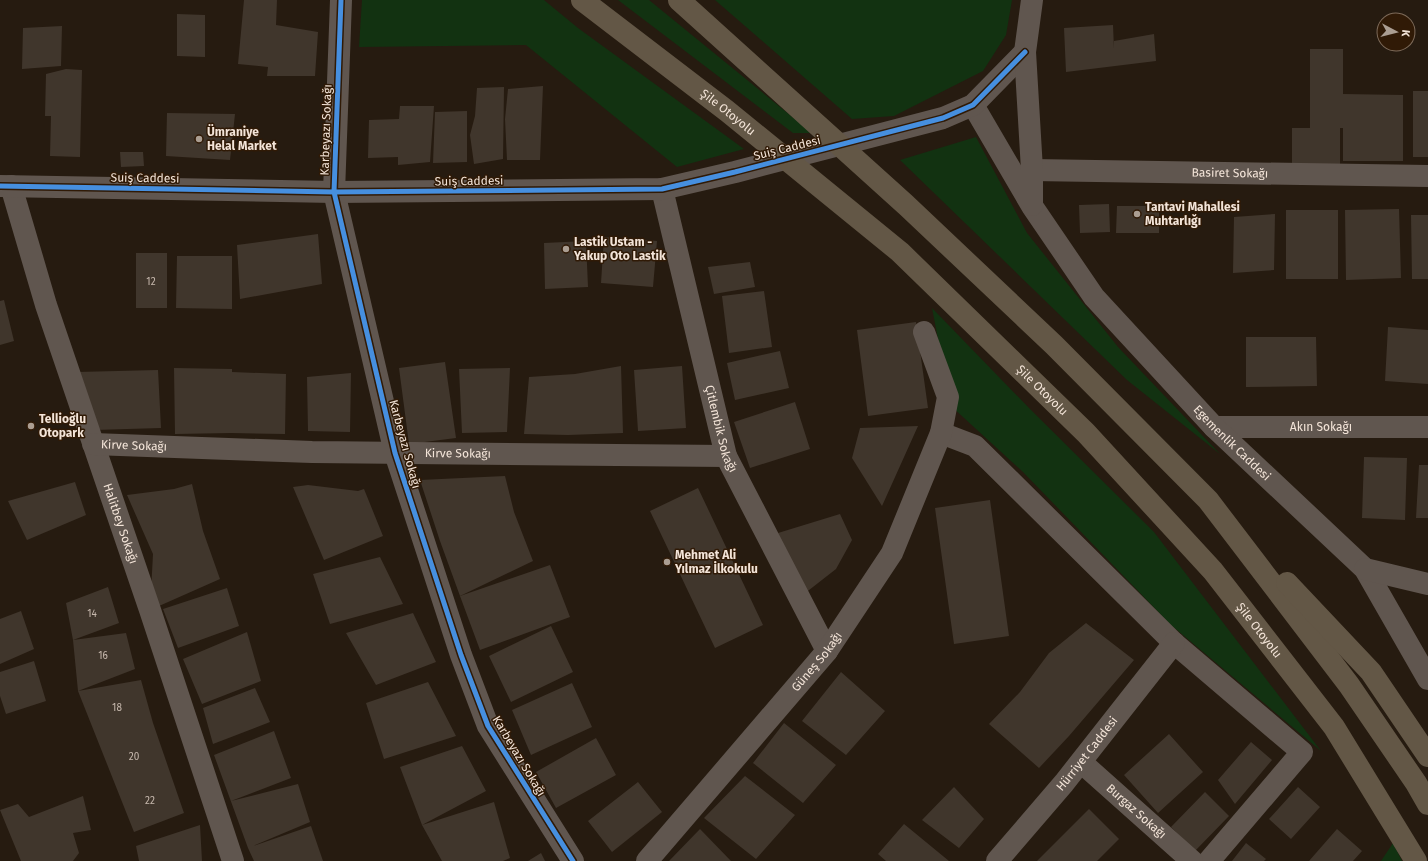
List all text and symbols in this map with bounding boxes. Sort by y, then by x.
north arrow [1376,12,1416,52]
text: K [1398,29,1412,38]
street label: Karbeyazı Sokağı [317,84,335,176]
street label: Şile Otoyolu [698,86,758,138]
place label: Ümraniye Helal Market [207,123,277,153]
street label: Suiş Caddesi [752,133,822,163]
marker: Ümraniye Helal Market [194,134,204,144]
street label: Basiret Sokağı [1192,165,1268,181]
street label: Suiş Caddesi [111,170,179,186]
street label: Suiş Caddesi [435,173,503,189]
place label: Tantavi Mahallesi Muhtarlığı [1145,200,1240,228]
marker: Tantavi Mahallesi Muhtarlığı [1132,209,1142,219]
place label: Lastik Ustam - Yakup Oto Lastik [573,235,666,263]
marker: Lastik Ustam - Yakup Oto Lastik [561,244,571,254]
house number: 12 [146,276,156,288]
street label: Şile Otoyolu [1014,362,1071,418]
street label: Çitlembik Sokağı [702,384,740,475]
street label: Karbeyazı Sokağı [386,398,424,490]
street label: Egemenlik Caddesi [1191,402,1273,483]
place label: Tellioğlu Otopark [39,412,86,440]
street label: Akın Sokağı [1290,420,1352,434]
marker: Tellioğlu Otopark [26,421,36,431]
street label: Kirve Sokağı [101,437,167,454]
street label: Kirve Sokağı [425,446,491,461]
street label: Halitbey Sokağı [100,482,141,566]
place label: Mehmet Ali Yılmaz İlkokulu [674,548,758,576]
marker: Mehmet Ali Yılmaz İlkokulu [662,557,672,567]
street label: Şile Otoyolu [1233,600,1285,661]
house number: 14 [87,608,98,620]
street label: Güneş Sokağı [789,629,845,694]
house number: 16 [98,650,108,662]
house number: 18 [112,702,122,714]
street label: Karbeyazı Sokağı [489,713,549,799]
street label: Hürriyet Caddesi [1053,714,1121,794]
house number: 20 [129,751,140,763]
street label: Burgaz Sokağı [1103,781,1169,842]
house number: 22 [145,795,155,807]

